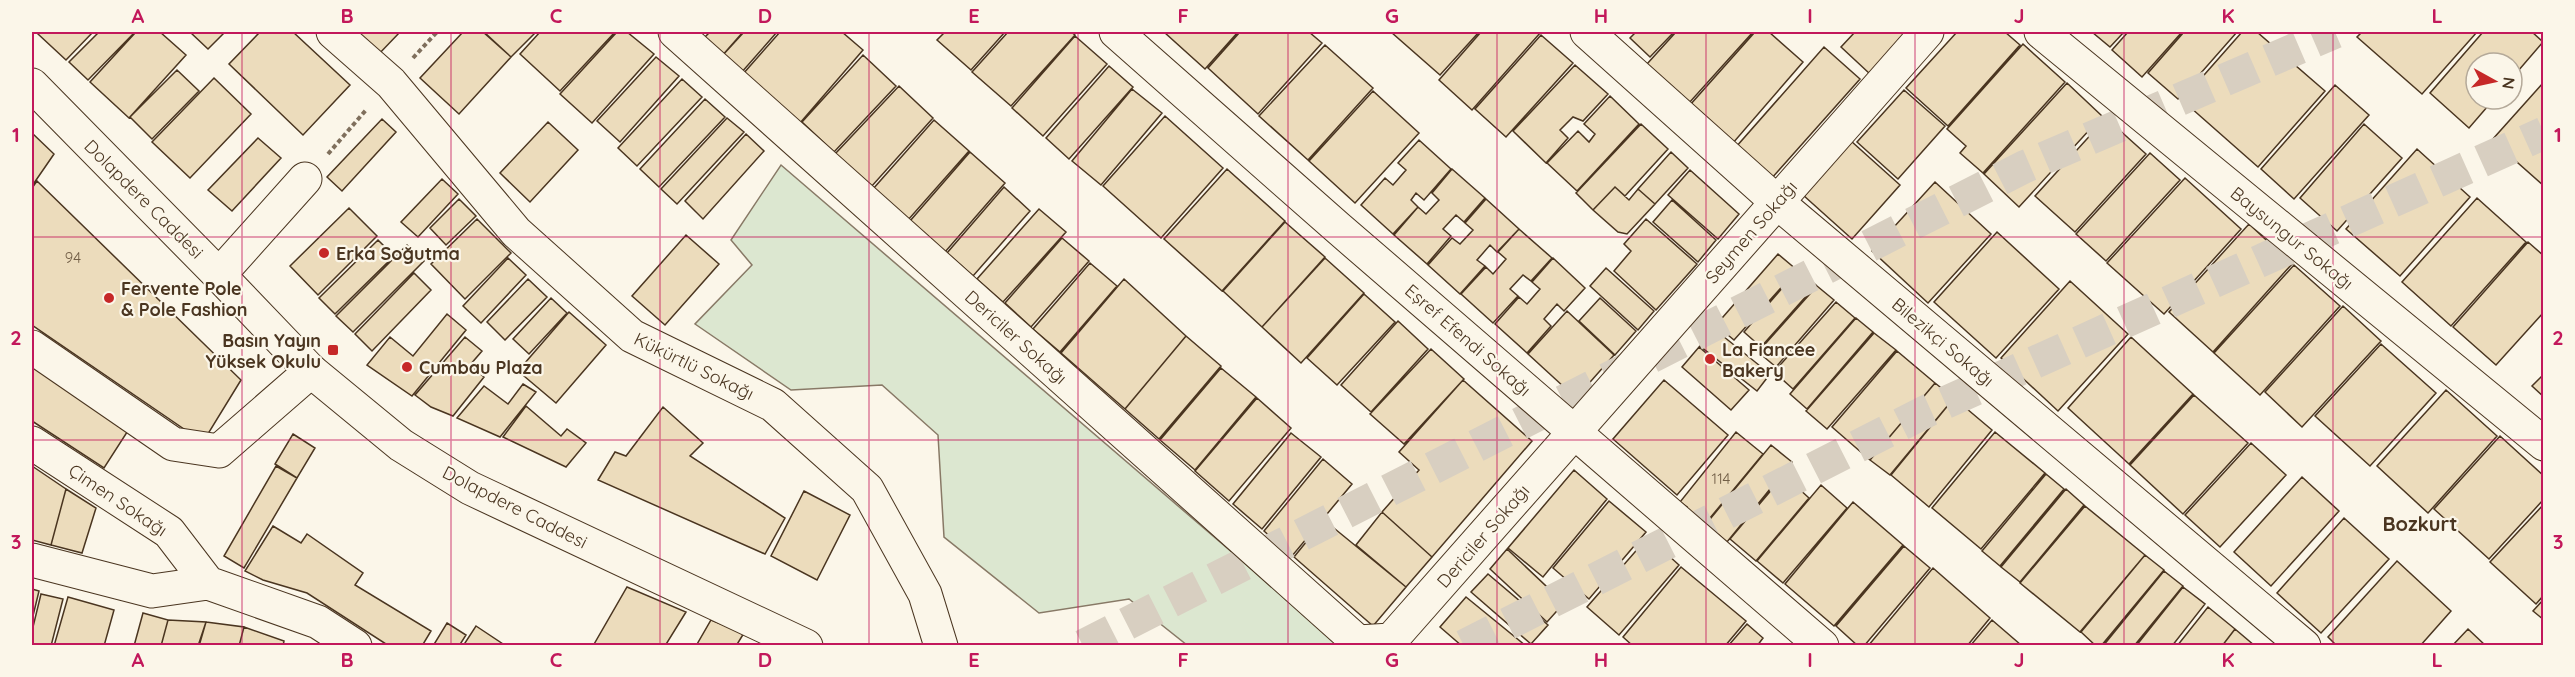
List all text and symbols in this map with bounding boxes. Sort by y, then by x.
text: A [132,3,145,28]
text: B [340,3,354,28]
text: C [550,3,563,28]
text: D [758,3,772,28]
text: E [968,3,980,28]
text: F [1177,3,1189,28]
text: G [1385,3,1399,28]
text: H [1594,3,1608,28]
text: I [1807,3,1813,28]
text: J [2013,3,2025,28]
text: K [2221,3,2235,28]
text: L [2431,3,2443,28]
north arrow [2464,51,2524,111]
text: N [2498,76,2520,90]
text: 1 [12,122,20,147]
text: 1 [2554,122,2562,147]
street label: Dolapdere Caddesi [79,134,209,264]
street label: Seymen Sokağı [1700,176,1802,288]
street label: Baysungur Sokağı [2226,181,2358,295]
place label: Erka Soğutma [336,242,460,265]
marker: Erka Soğutma [317,246,331,260]
house number: 94 [65,248,81,267]
place label: Fervente Pole & Pole Fashion [121,277,248,321]
street label: Eşref Efendi Sokağı [1400,279,1536,401]
street label: Dericiler Sokağı [960,285,1072,389]
marker: Fervente Pole & Pole Fashion [102,291,116,305]
street label: Bilezikçi Sokağı [1887,293,1999,391]
text: 2 [10,325,22,350]
text: 2 [2552,325,2564,350]
street label: Kükürtlü Sokağı [630,327,758,405]
place label: Basın Yayın Yüksek Okulu [206,329,321,373]
place label: La Fiancee Bakery [1722,338,1815,382]
marker: Basın Yayın Yüksek Okulu [326,343,340,357]
marker: La Fiancee Bakery [1703,352,1717,366]
place label: Cumbau Plaza [419,356,543,379]
marker: Cumbau Plaza [400,360,414,374]
street label: Çimen Sokağı [64,459,172,541]
street label: Dolapdere Caddesi [439,461,591,553]
house number: 114 [1712,469,1730,488]
street label: Dericiler Sokağı [1432,479,1534,593]
district label: Bozkurt [2383,511,2457,536]
text: 3 [11,529,21,554]
text: 3 [2553,529,2563,554]
text: A [132,647,145,672]
text: B [340,647,354,672]
text: C [550,647,563,672]
text: D [758,647,772,672]
text: E [968,647,980,672]
text: F [1177,647,1189,672]
text: G [1385,647,1399,672]
text: H [1594,647,1608,672]
text: I [1807,647,1813,672]
text: J [2013,647,2025,672]
text: K [2221,647,2235,672]
text: L [2431,647,2443,672]

